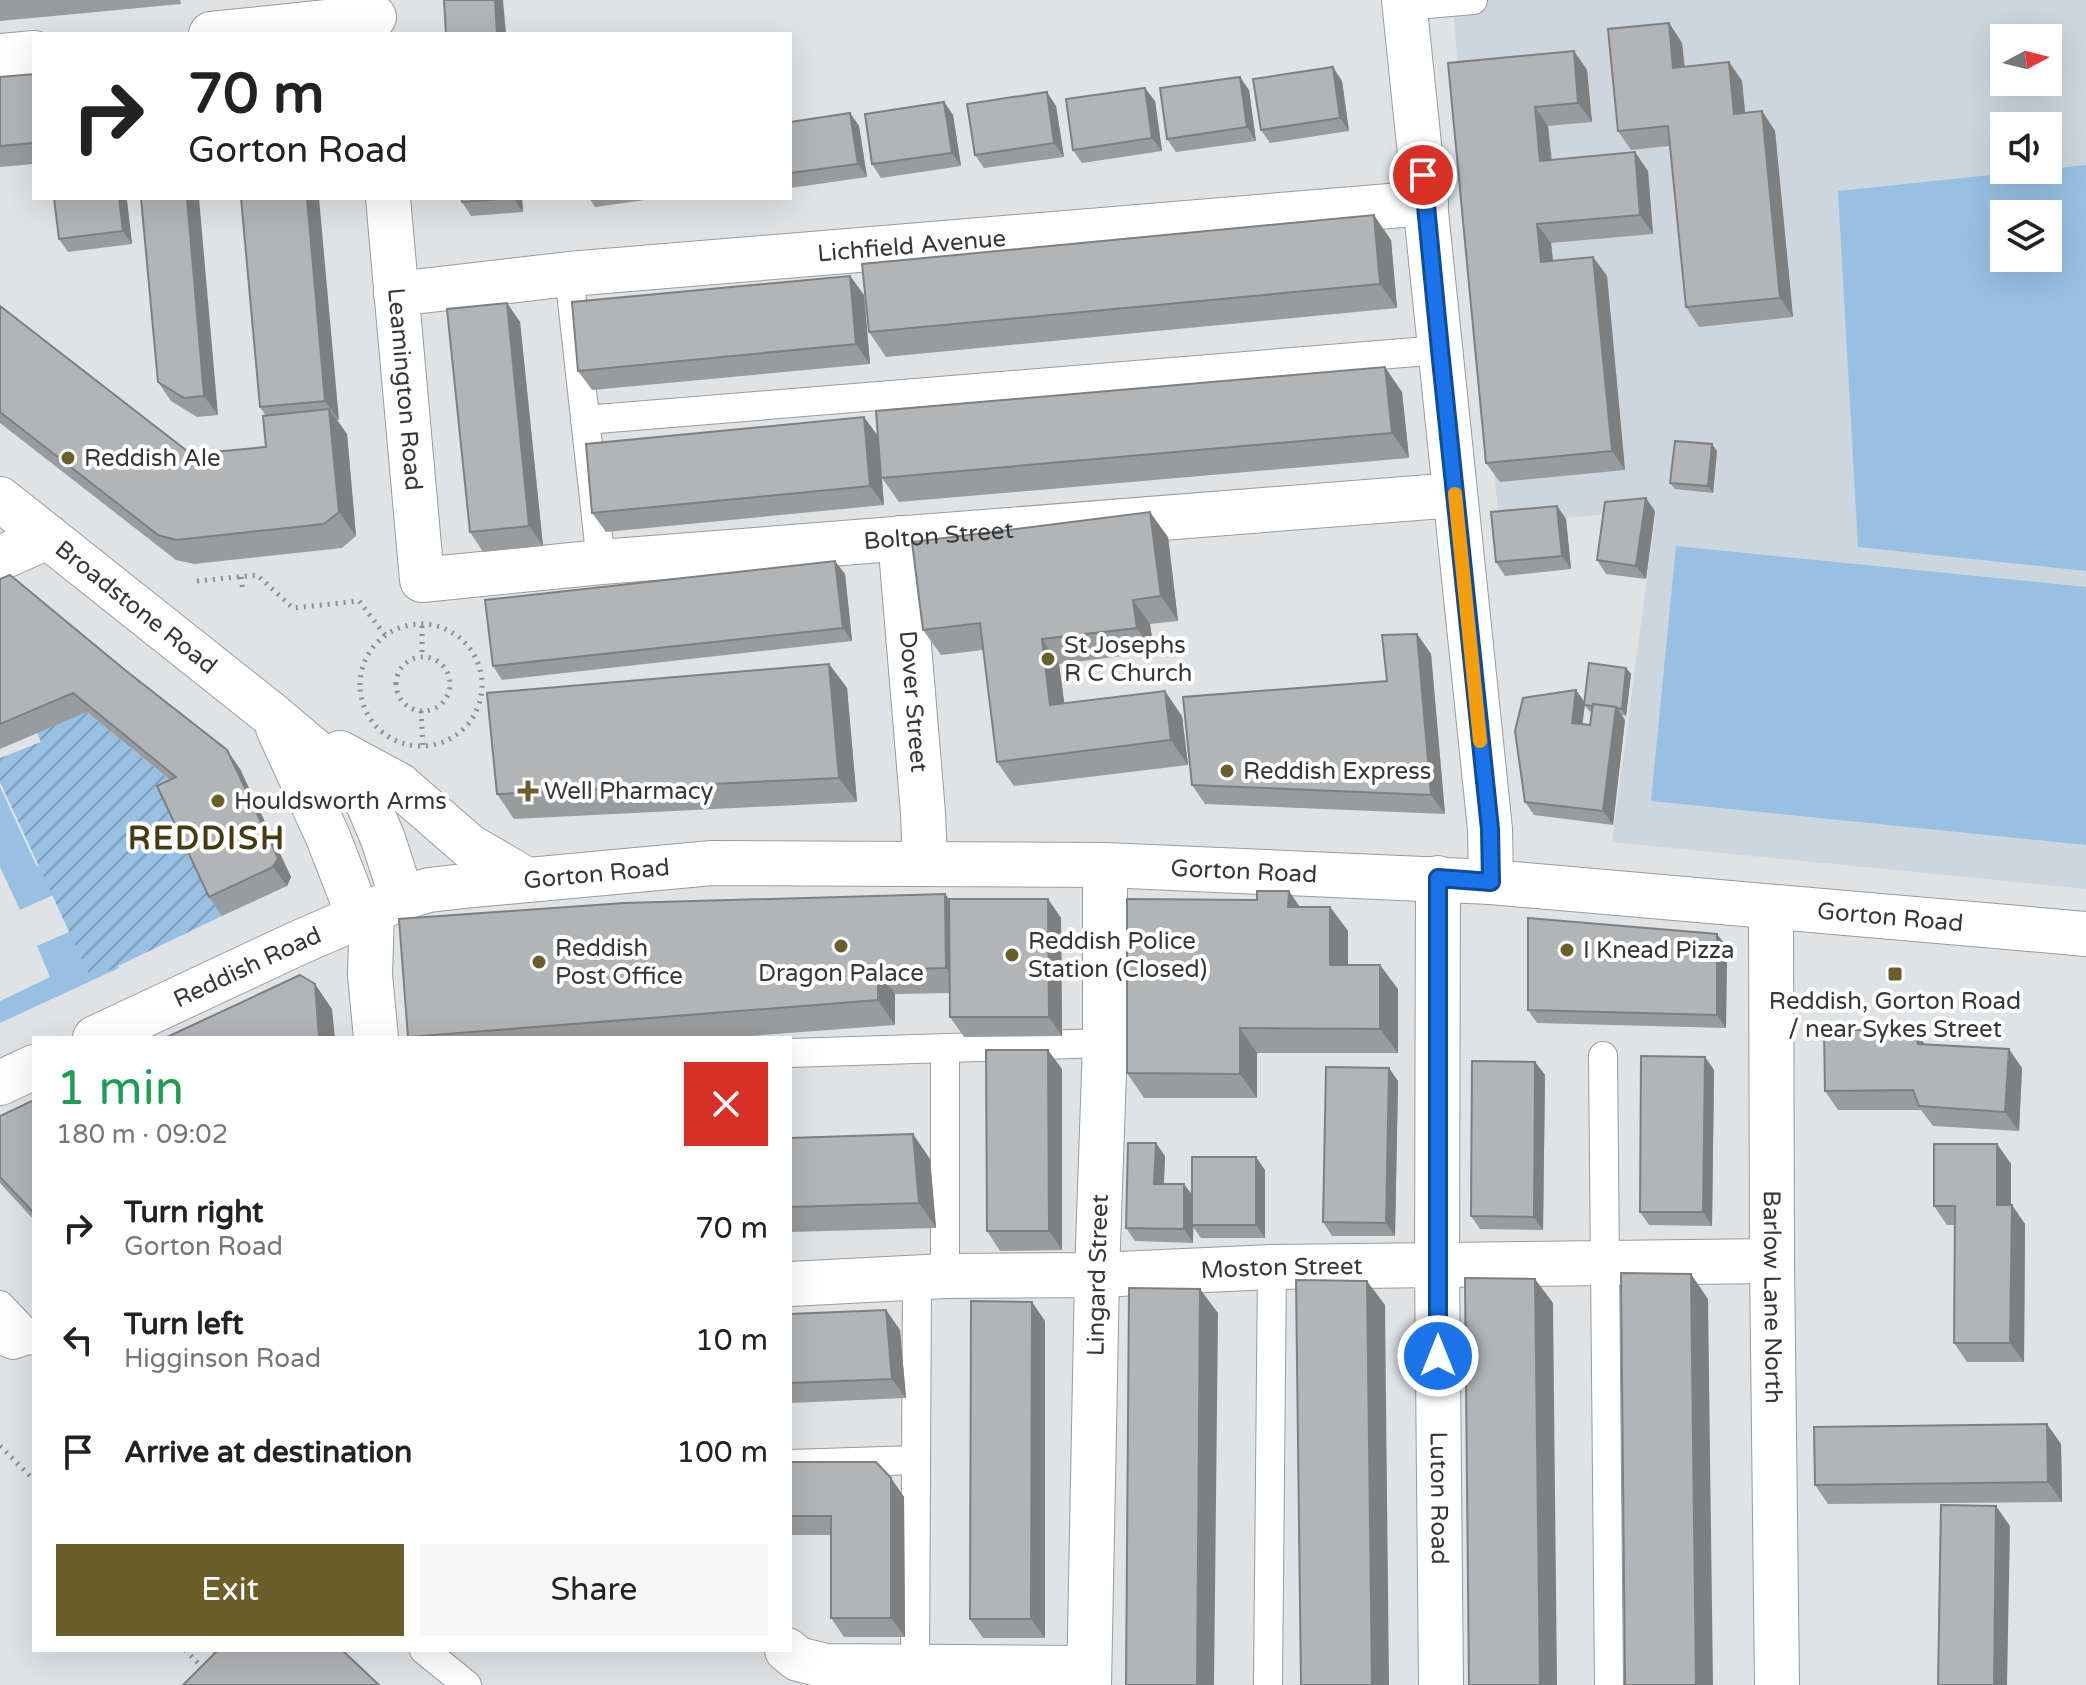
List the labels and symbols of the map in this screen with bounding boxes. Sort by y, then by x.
north arrow [1990,24,2062,96]
pin [1389,141,1457,209]
street label: Lichfield Avenue [816,224,1007,268]
street label: Leamington Road [381,287,428,492]
place label: Reddish Ale [84,444,221,473]
marker: Reddish Ale [59,449,77,467]
street label: Bolton Street [863,516,1015,556]
street label: Broadstone Road [49,535,223,681]
street label: Dover Street [893,629,934,774]
place label: St Josephs R C Church [1064,631,1192,688]
marker: St Josephs R C Church [1039,650,1057,668]
place label: Reddish Express [1243,757,1431,786]
marker: Reddish Express [1218,762,1236,780]
place label: Well Pharmacy [544,777,714,806]
marker: Well Pharmacy [519,782,537,800]
place label: Houldsworth Arms [234,787,447,816]
marker: Houldsworth Arms [209,792,227,810]
district label: REDDISH [128,820,286,858]
street label: Gorton Road [522,853,671,895]
street label: Gorton Road [1170,854,1318,889]
street label: Gorton Road [1816,897,1965,938]
street label: Reddish Road [169,921,326,1014]
place label: Reddish Police Station (Closed) [1028,927,1207,984]
place label: Reddish Post Office [555,934,683,991]
place label: I Knead Pizza [1583,936,1735,965]
marker: Dragon Palace [832,937,850,955]
marker: I Knead Pizza [1558,941,1576,959]
marker: Reddish Police Station (Closed) [1003,946,1021,964]
marker: Reddish Post Office [530,953,548,971]
place label: Dragon Palace [758,959,924,988]
marker: Reddish, Gorton Road / near Sykes Street [1886,965,1904,983]
place label: Reddish, Gorton Road / near Sykes Street [1769,987,2021,1044]
street label: Barlow Lane North [1757,1190,1788,1404]
street label: Lingard Street [1081,1194,1115,1356]
street label: Moston Street [1200,1252,1363,1285]
position arrow [1396,1314,1480,1398]
street label: Luton Road [1424,1431,1454,1565]

